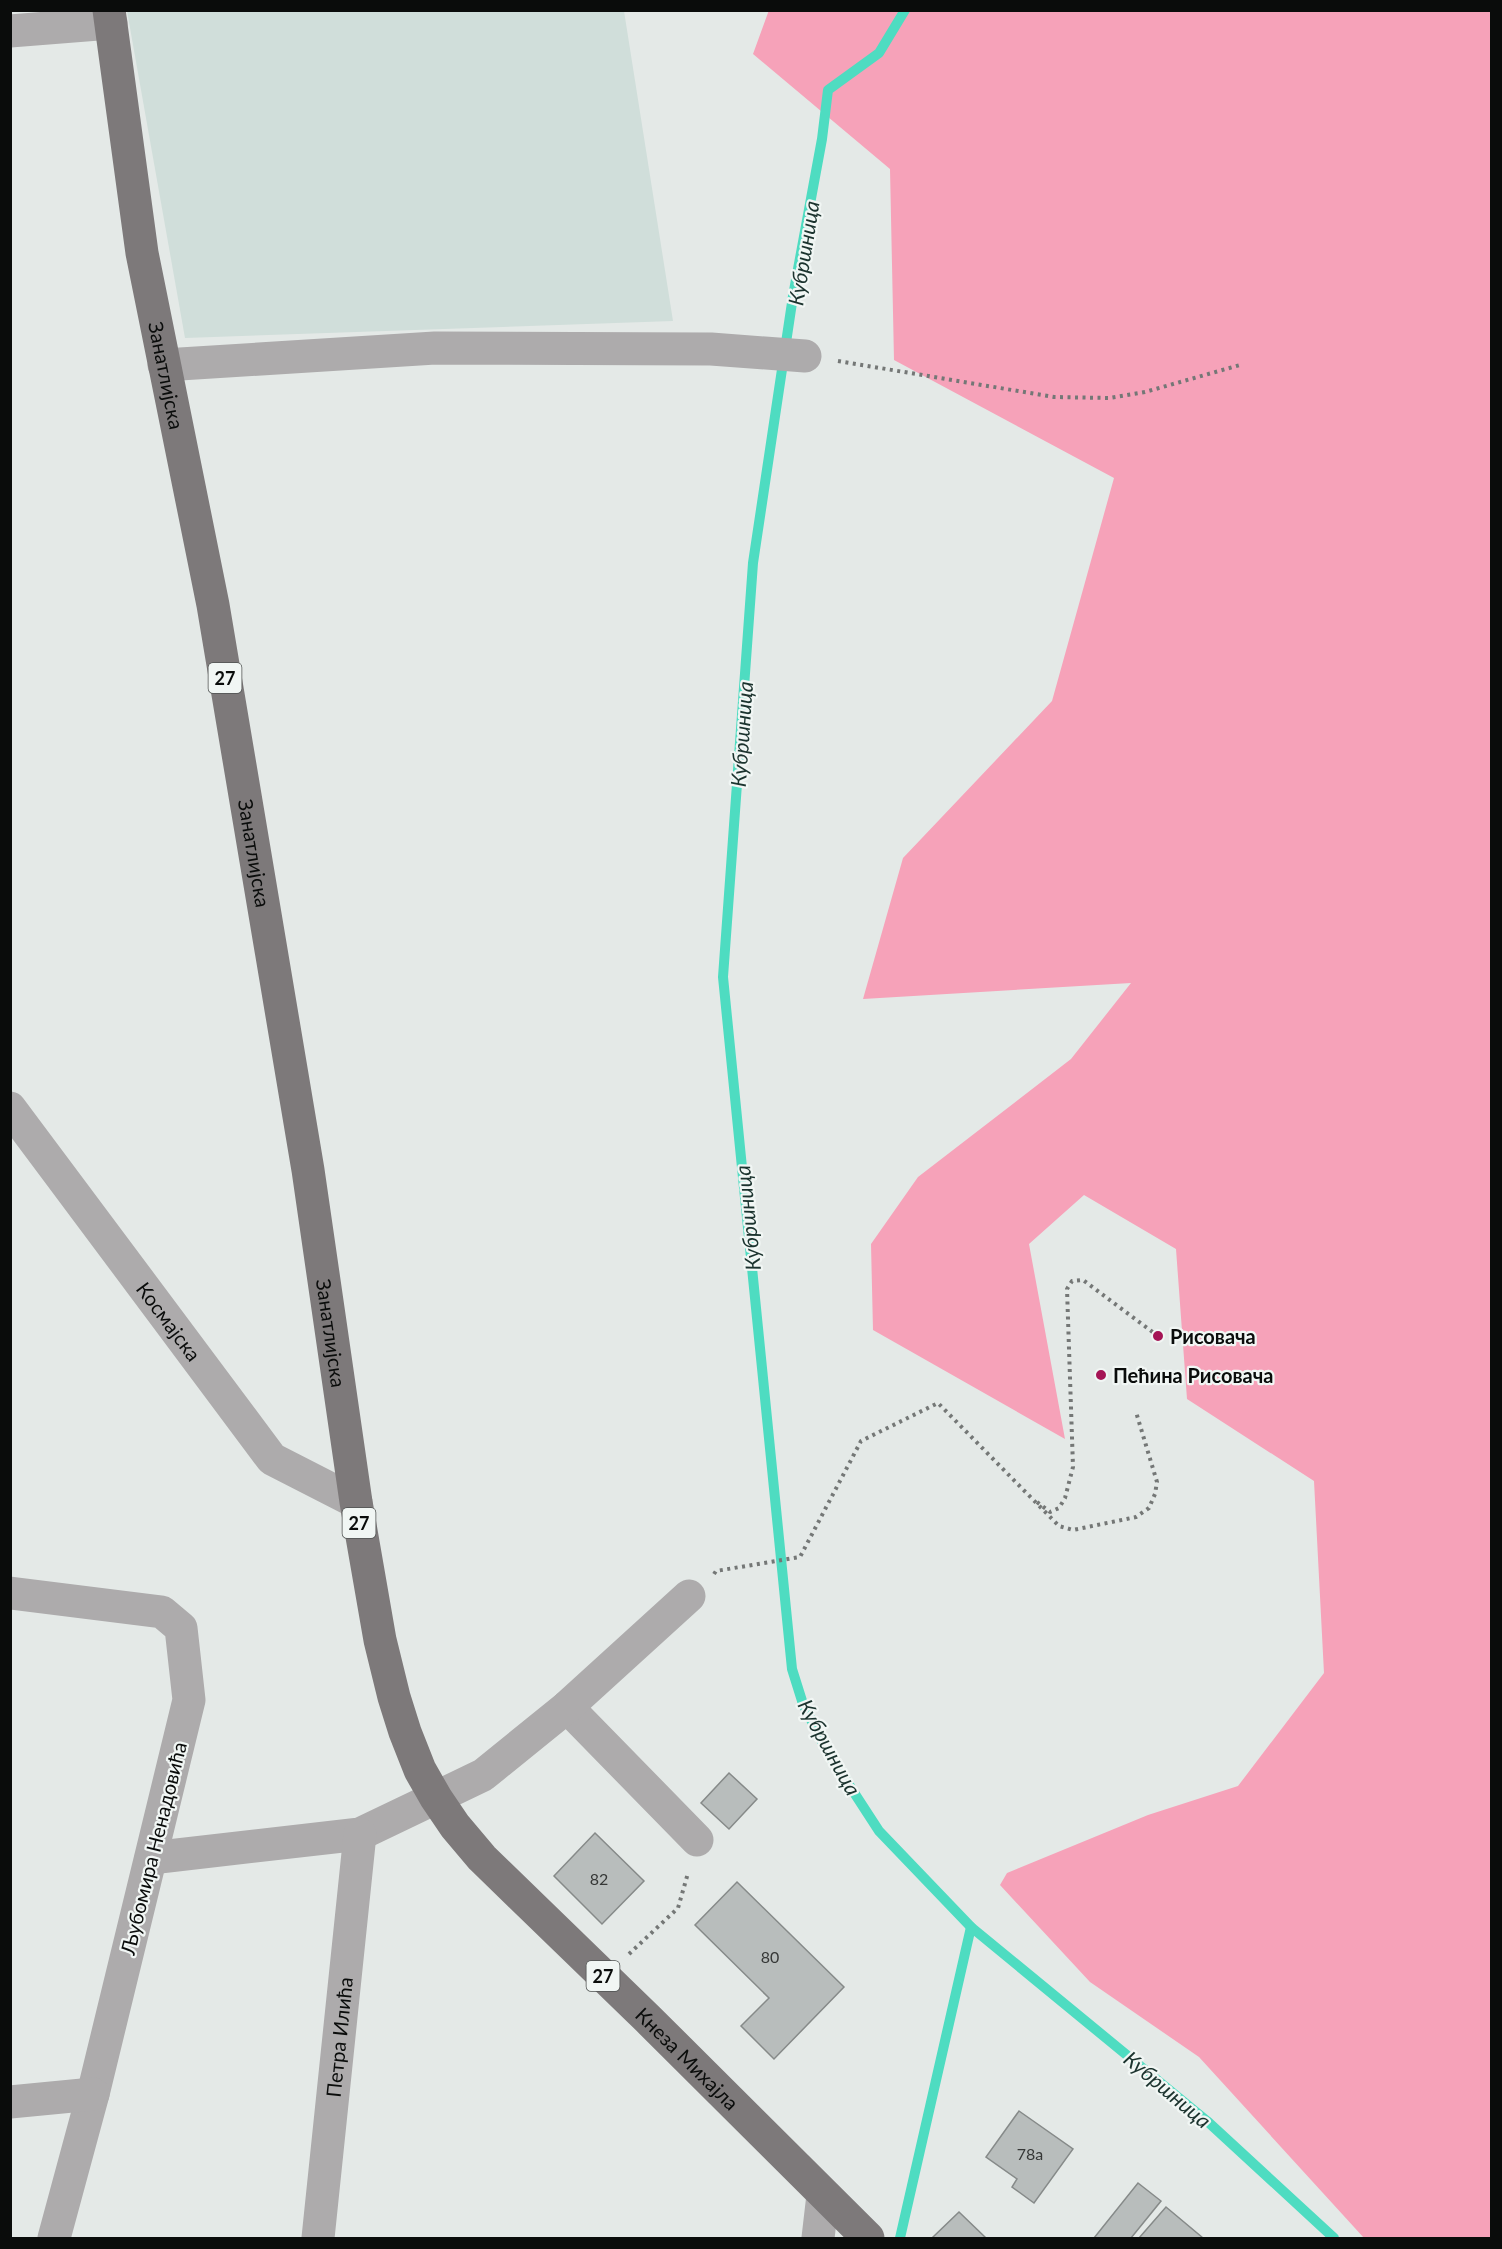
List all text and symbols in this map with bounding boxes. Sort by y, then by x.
water label: Кубршница [782,199,824,307]
street label: Занатлијска [144,319,189,431]
road number: 27 [208,663,242,693]
water label: Кубршница [725,680,757,788]
street label: Занатлијска [234,797,276,909]
water label: Кубршница [729,1164,765,1272]
street label: Космајска [132,1277,206,1365]
street label: Занатлијска [312,1277,351,1389]
place label: Рисовача [1170,1324,1256,1348]
marker: Рисовача [1151,1329,1165,1343]
place label: Пећина Рисовача [1113,1363,1273,1387]
marker: Пећина Рисовача [1094,1368,1108,1382]
road number: 27 [342,1508,376,1538]
water label: Кубршница [793,1695,867,1799]
street label: Љубомира Ненадовића [115,1739,191,1958]
house number: 82 [590,1869,608,1888]
house number: 80 [761,1947,779,1966]
road number: 27 [586,1961,620,1991]
street label: Петра Илића [321,1976,357,2098]
street label: Кнеза Михајла [631,2002,744,2115]
water label: Кубршница [1119,2045,1217,2133]
house number: 78a [1017,2144,1043,2163]

